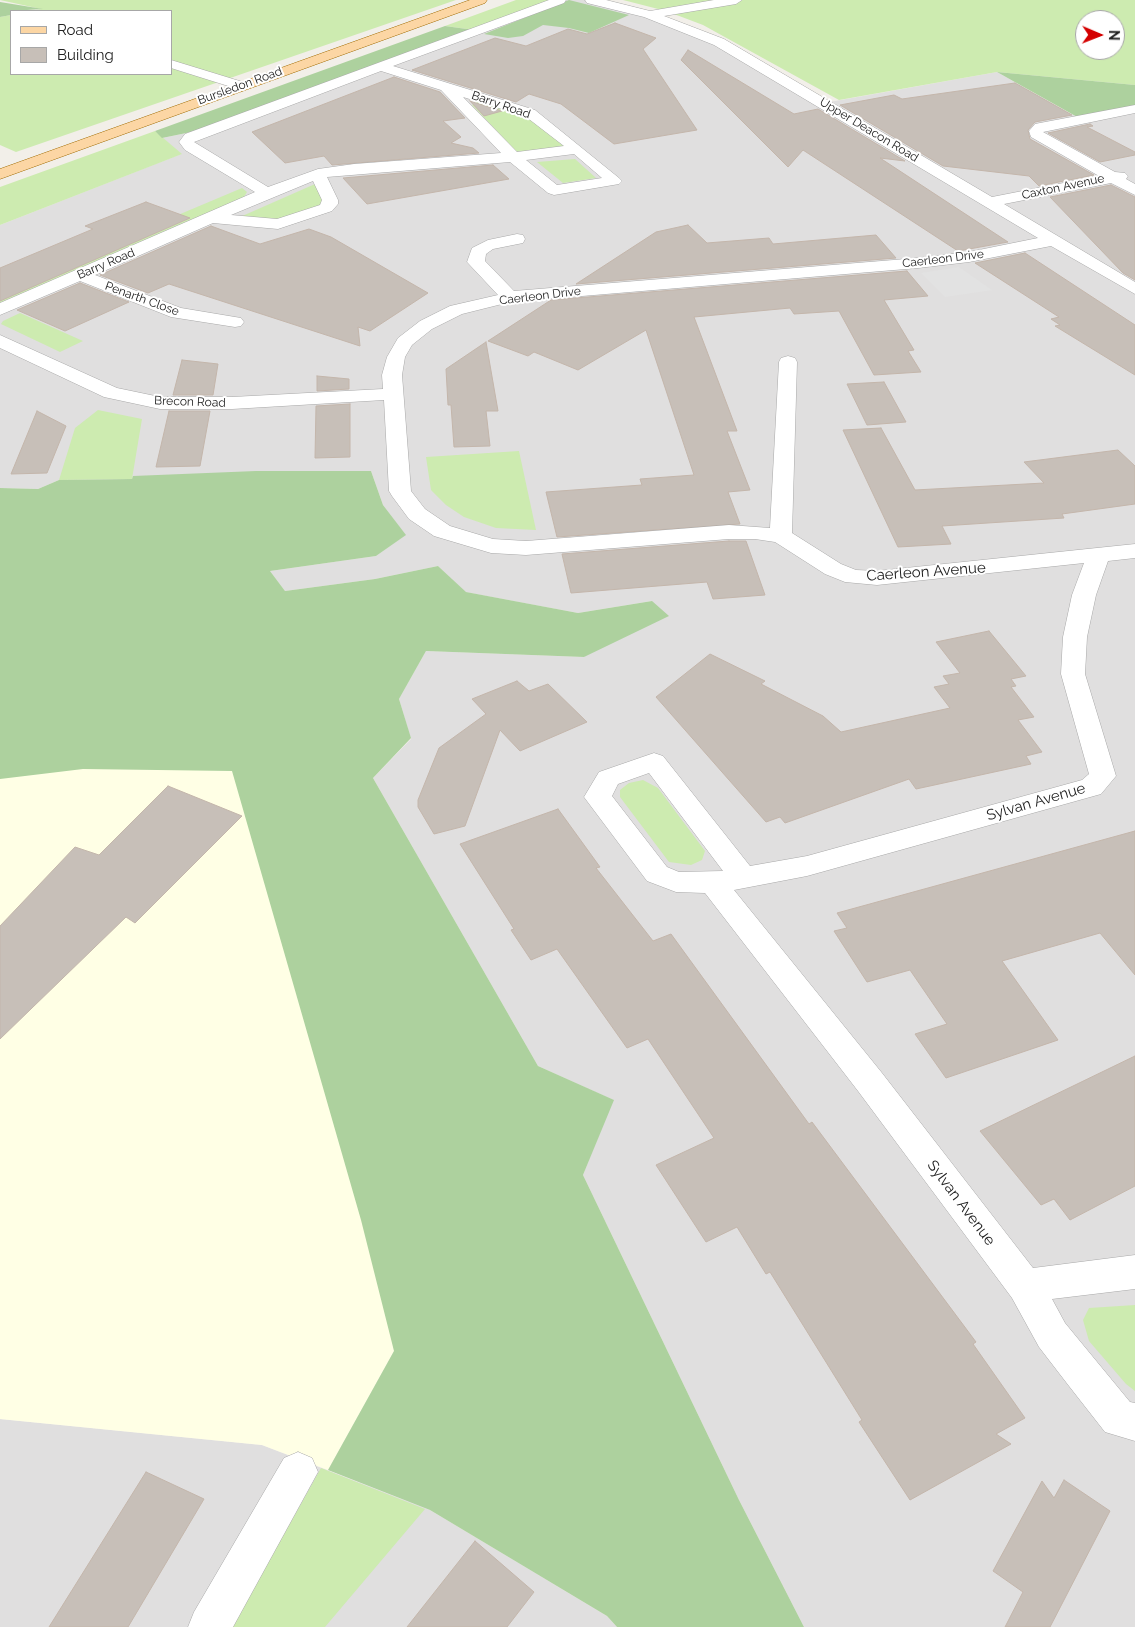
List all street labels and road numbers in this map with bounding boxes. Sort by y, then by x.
street label: Bursledon Road [196,64,284,108]
street label: Barry Road [470,88,532,122]
street label: Upper Deacon Road [817,95,921,165]
street label: Caxton Avenue [1020,171,1106,203]
street label: Barry Road [75,245,137,283]
street label: Caerleon Drive [901,247,985,271]
street label: Penarth Close [103,279,181,319]
street label: Caerleon Drive [498,284,582,308]
street label: Brecon Road [154,394,226,410]
street label: Caerleon Avenue [866,559,986,585]
street label: Sylvan Avenue [985,779,1087,825]
street label: Sylvan Avenue [923,1157,999,1249]

